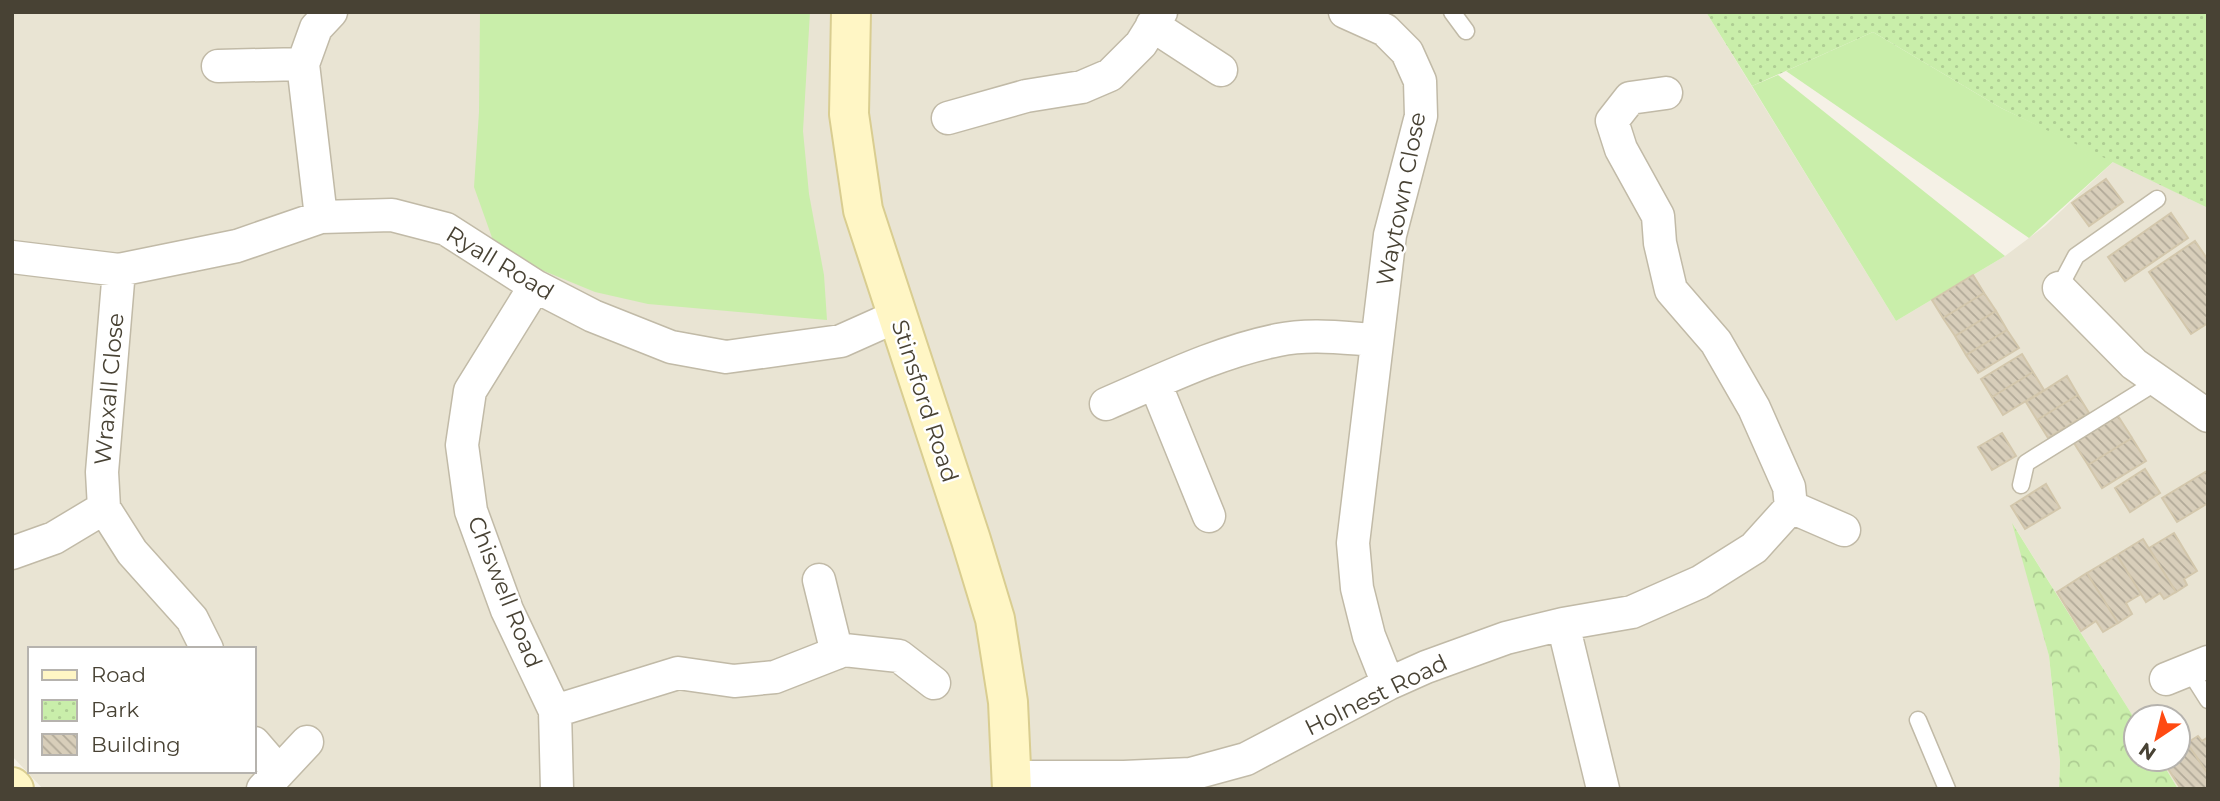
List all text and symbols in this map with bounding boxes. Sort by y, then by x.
street label: Waytown Close [1370,110,1432,288]
street label: Ryall Road [441,220,559,306]
street label: Wraxall Close [88,312,130,466]
street label: Stinsford Road [886,316,964,486]
street label: Chiswell Road [462,512,548,672]
legend [28,647,256,773]
street label: Holnest Road [1300,648,1452,742]
text: Road [91,662,146,687]
text: Park [91,697,139,722]
north arrow [2122,703,2192,773]
text: Building [91,732,181,757]
text: N [2135,738,2160,765]

